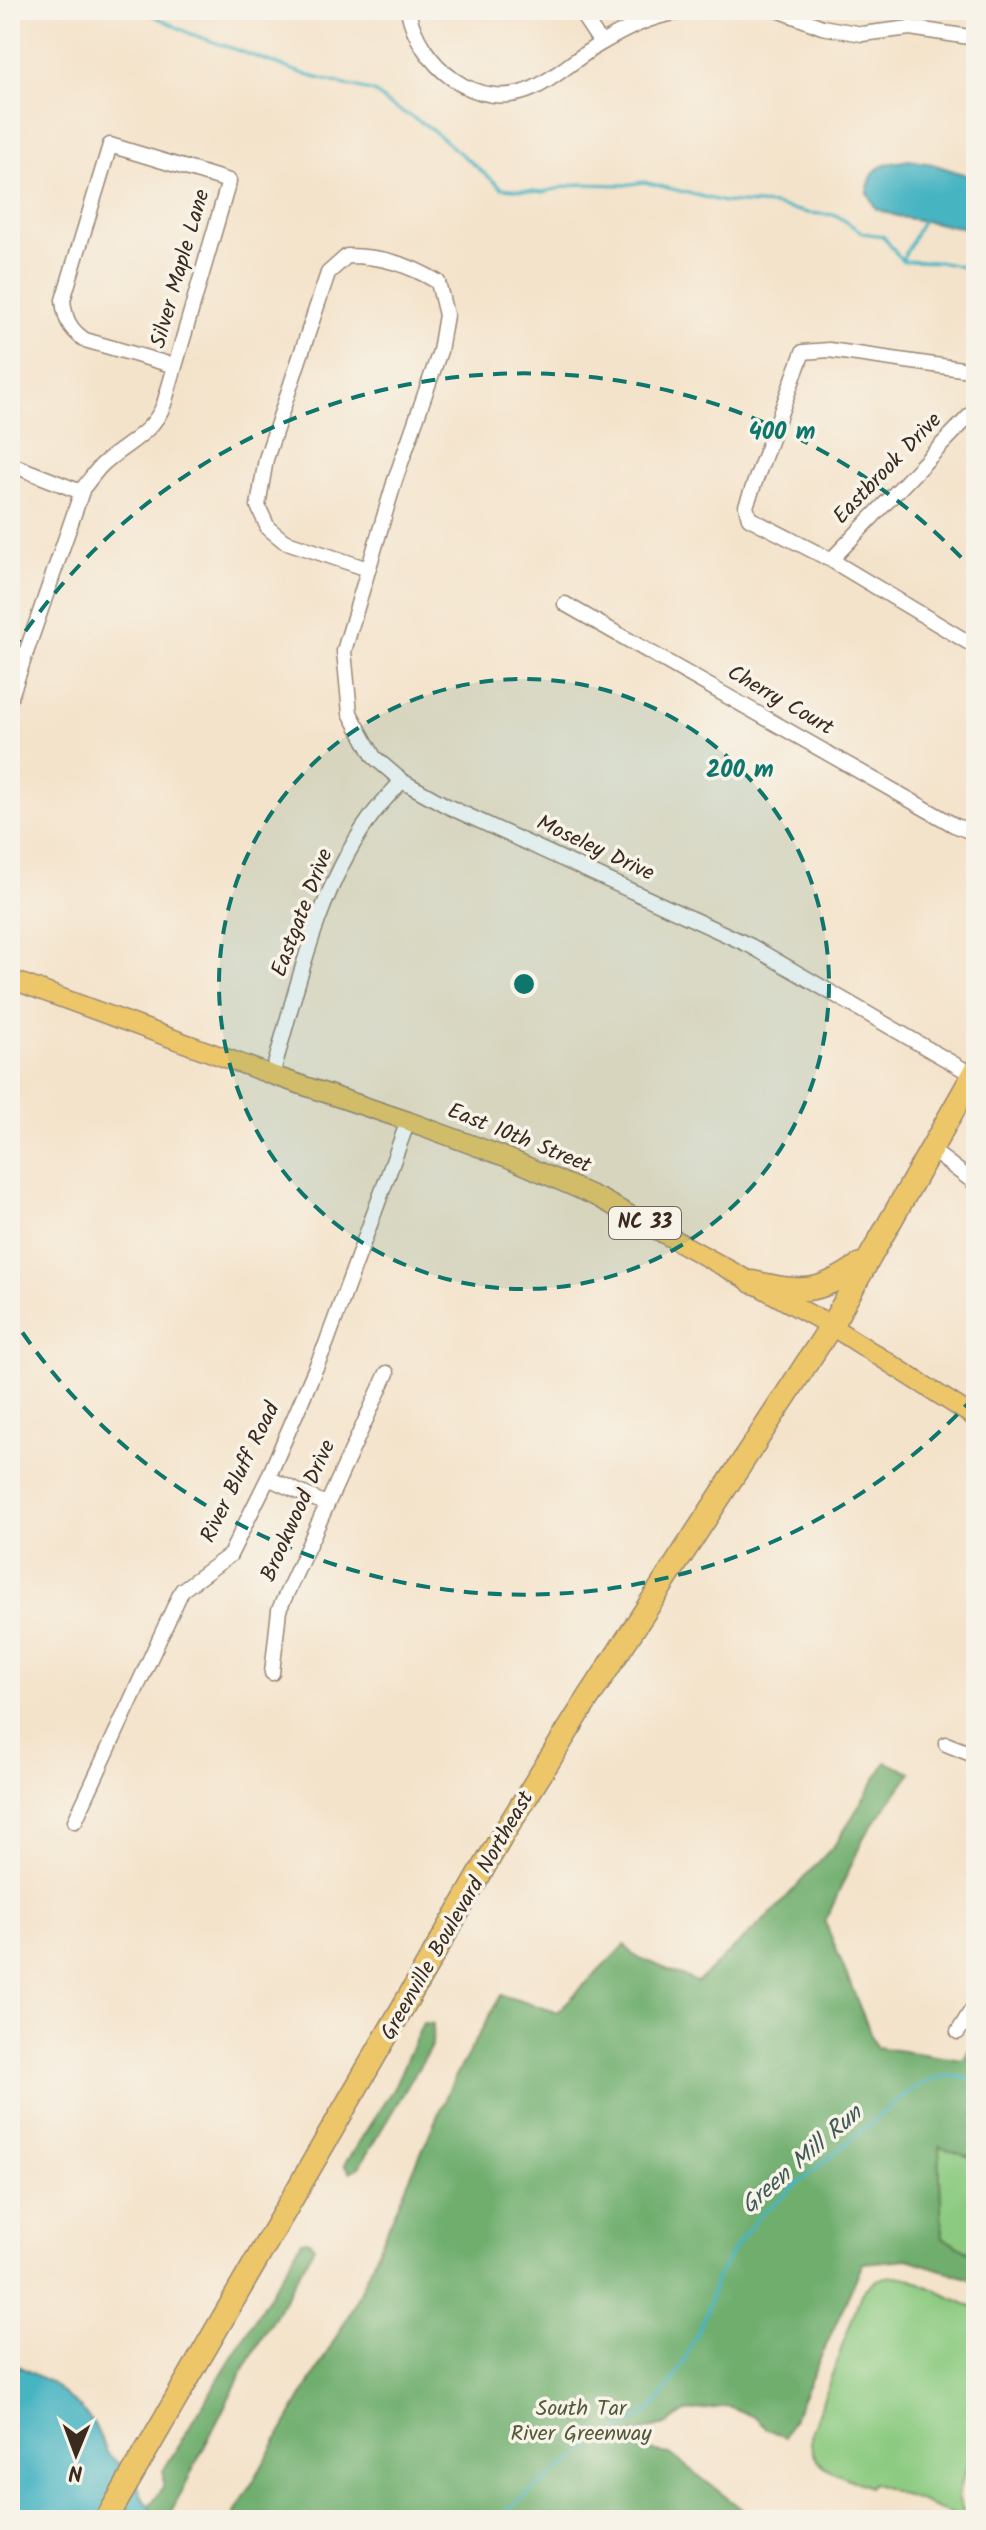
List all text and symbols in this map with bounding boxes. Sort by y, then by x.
street label: Silver Maple Lane [142,185,220,353]
street label: Eastbrook Drive [825,405,951,533]
text: 400 m [749,413,815,452]
street label: Cherry Court [720,656,840,746]
text: 200 m [706,751,774,790]
street label: Moseley Drive [530,806,660,892]
street label: Eastgate Drive [262,844,344,982]
centre of rings [510,970,538,998]
street label: East 10th Street [442,1094,597,1184]
road number: NC 33 [609,1207,681,1239]
street label: River Bluff Road [192,1396,291,1549]
street label: Brookwood Drive [252,1434,346,1588]
street label: Greenville Boulevard Northeast [372,1784,544,2047]
water label: Green Mill Run [732,2094,873,2224]
park label: South Tar River Greenway [510,2392,652,2452]
north arrow [36,2414,116,2494]
text: N [68,2454,83,2489]

